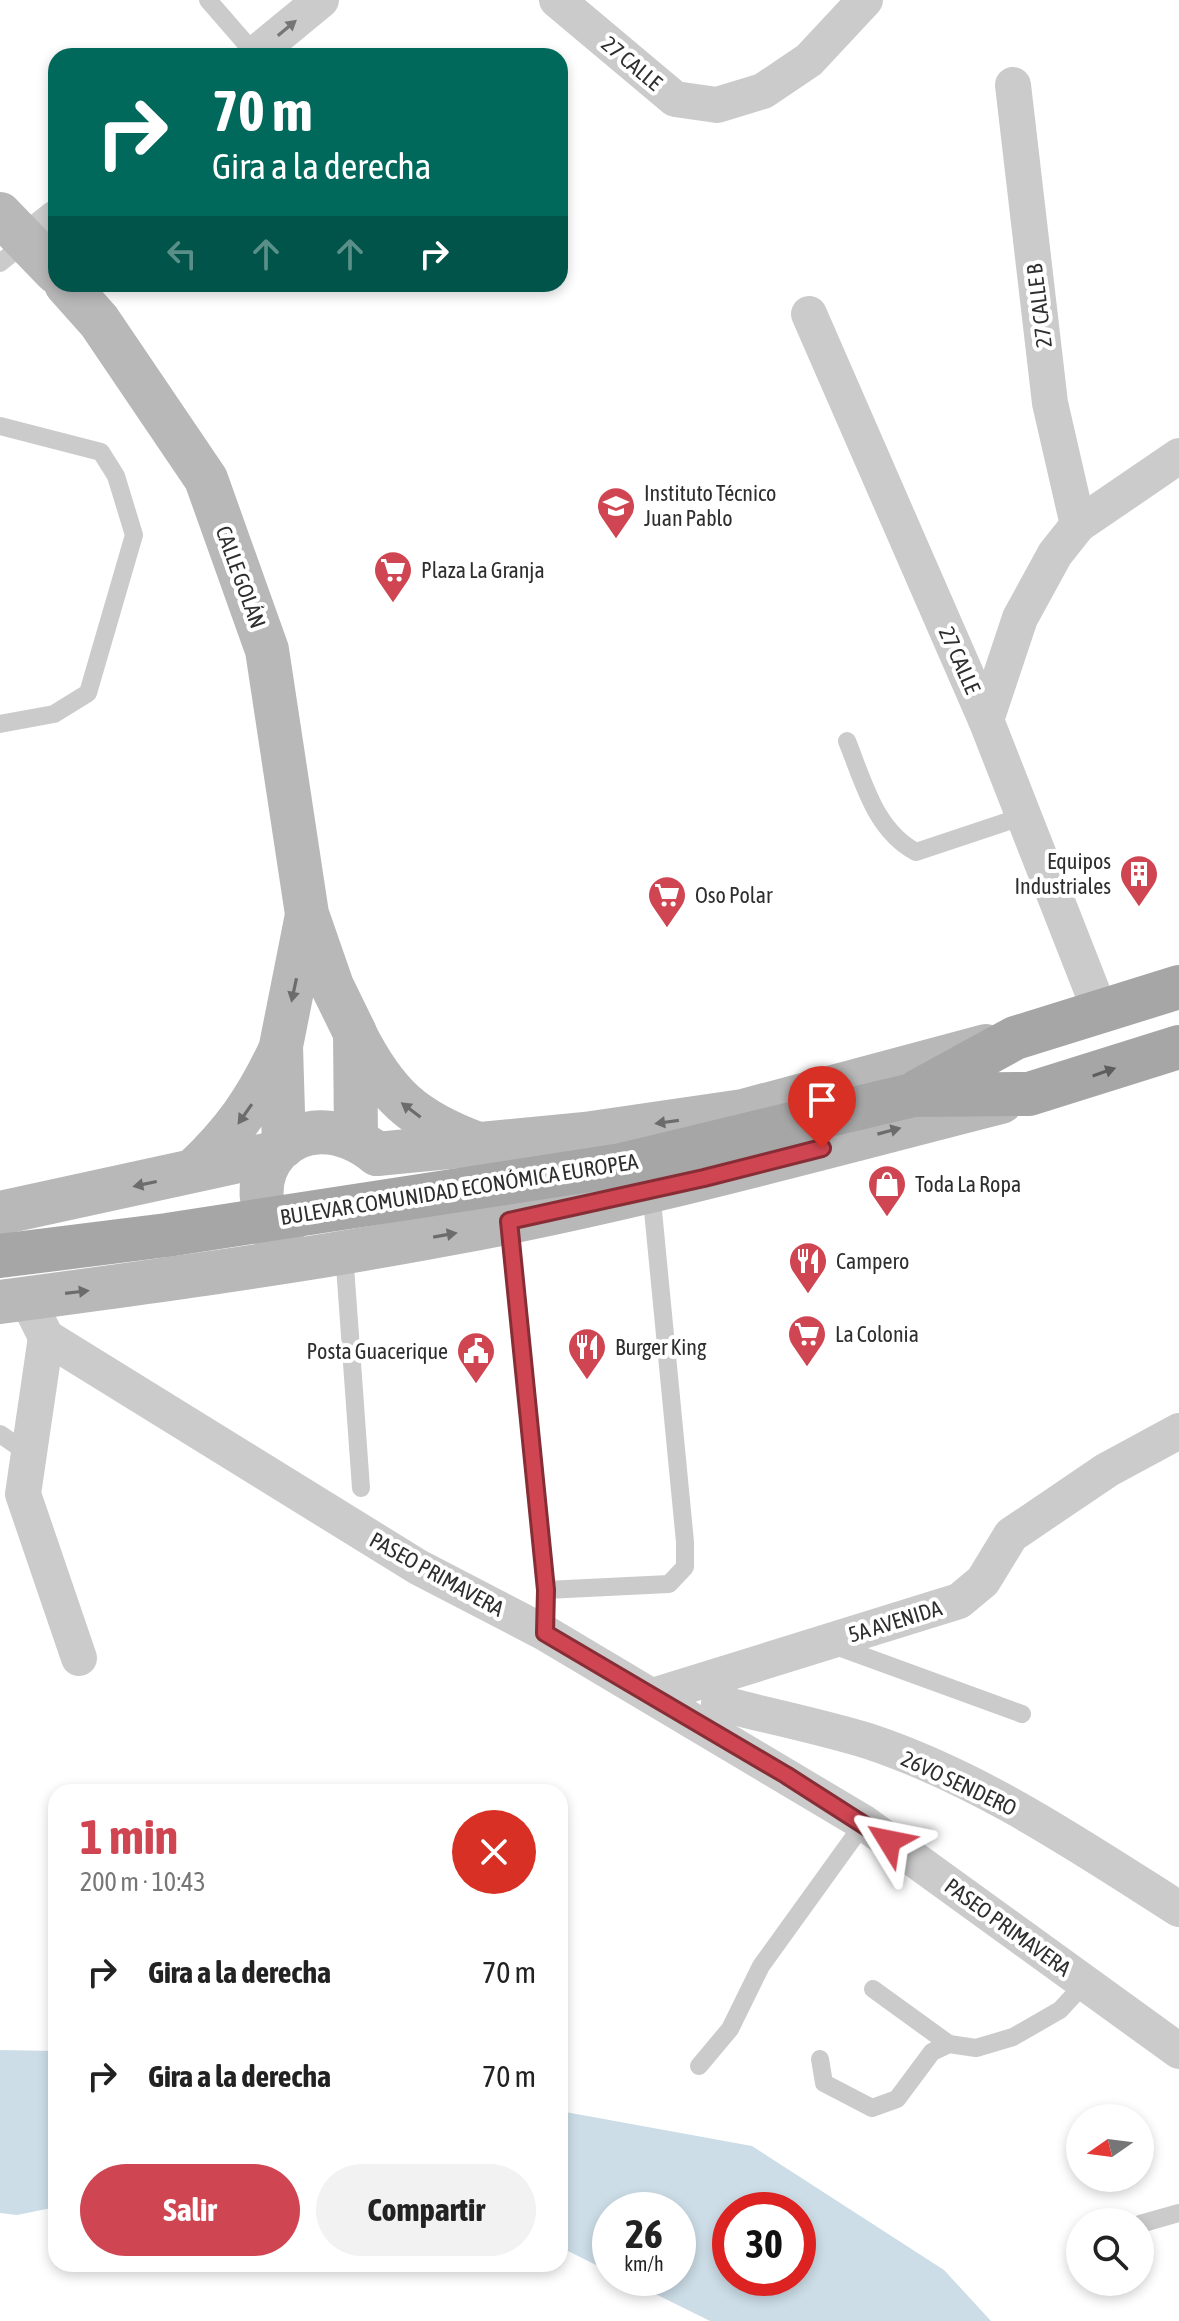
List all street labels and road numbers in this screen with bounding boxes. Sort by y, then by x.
street label: 27 CALLE [597,30,668,96]
street label: 27 CALLE B [1021,262,1057,349]
street label: CALLE GOLÁN [211,522,271,632]
street label: 27 CALLE [934,622,987,698]
street label: BULEVAR COMUNIDAD ECONÓMICA EUROPEA [278,1148,640,1230]
street label: PASEO PRIMAVERA [365,1526,509,1622]
street label: 5A AVENIDA [845,1594,945,1648]
street label: 26VO SENDERO [897,1745,1021,1821]
street label: PASEO PRIMAVERA [940,1873,1076,1982]

